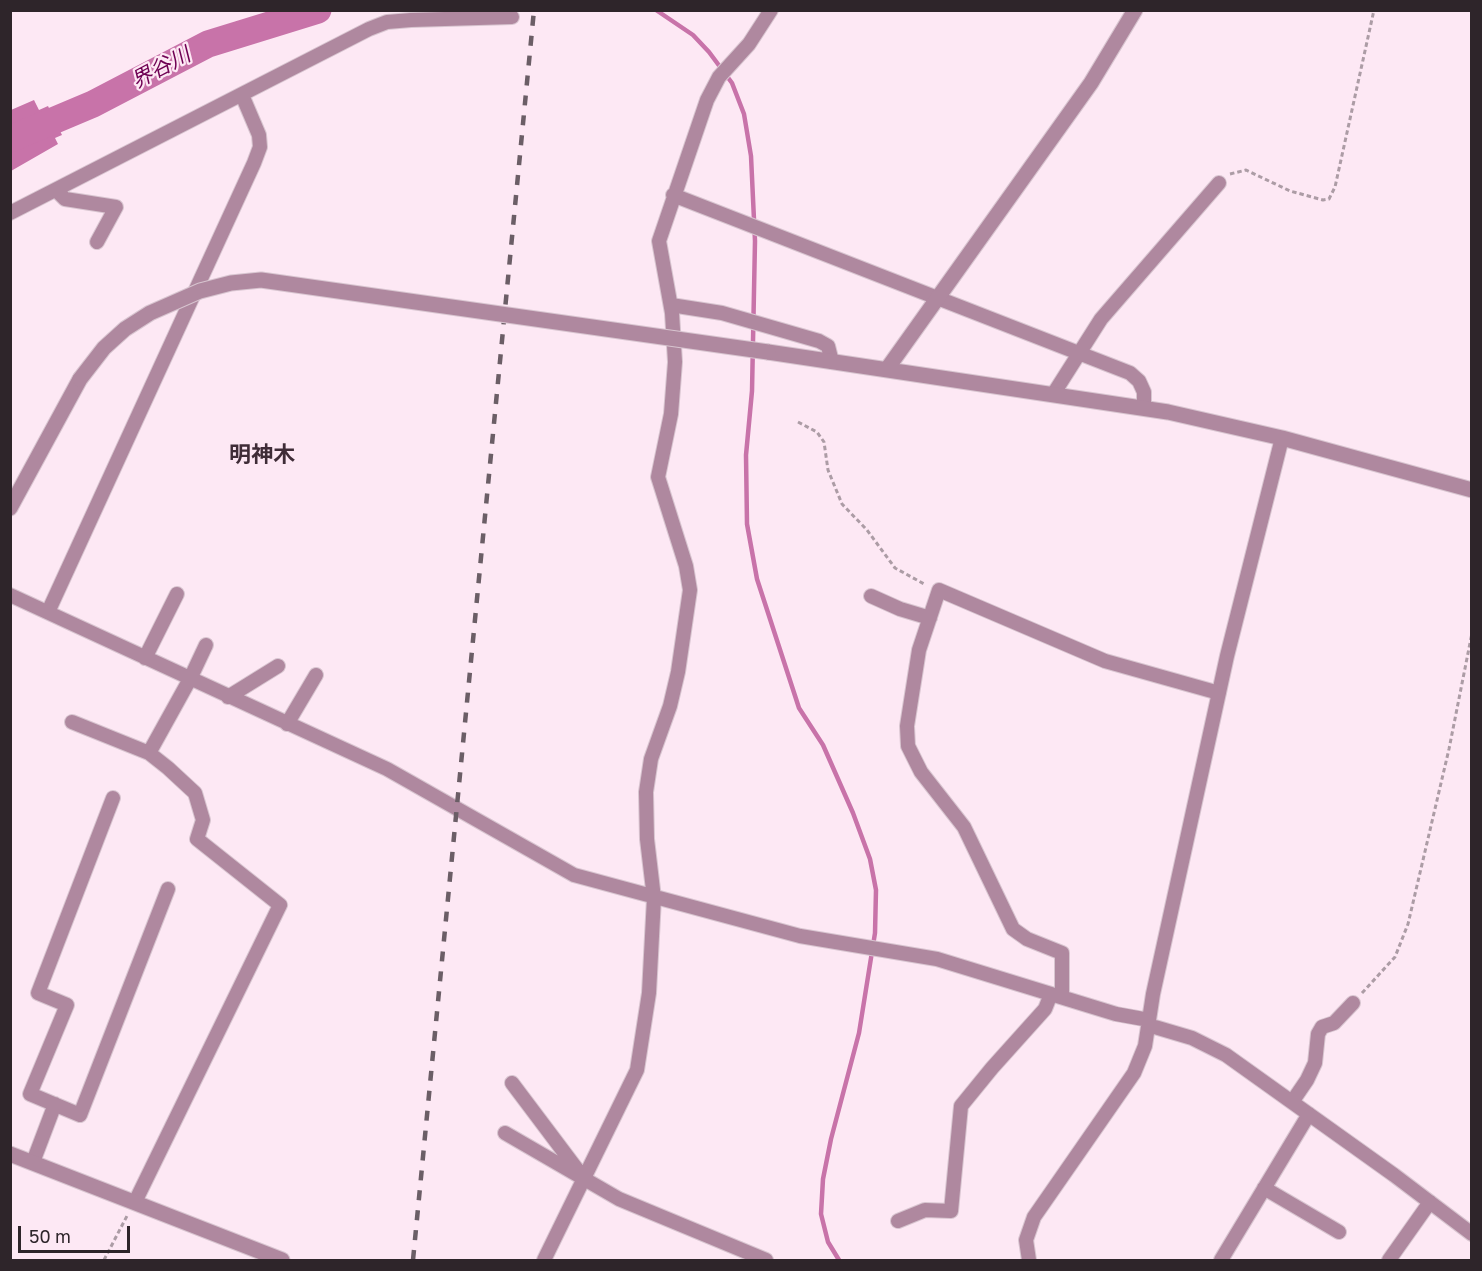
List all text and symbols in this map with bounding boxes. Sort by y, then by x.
water label: 界谷川 [127,42,195,94]
district label: 明神木 [229,442,295,468]
scale bar [21,1214,134,1252]
text: 50 m [29,1225,71,1247]

